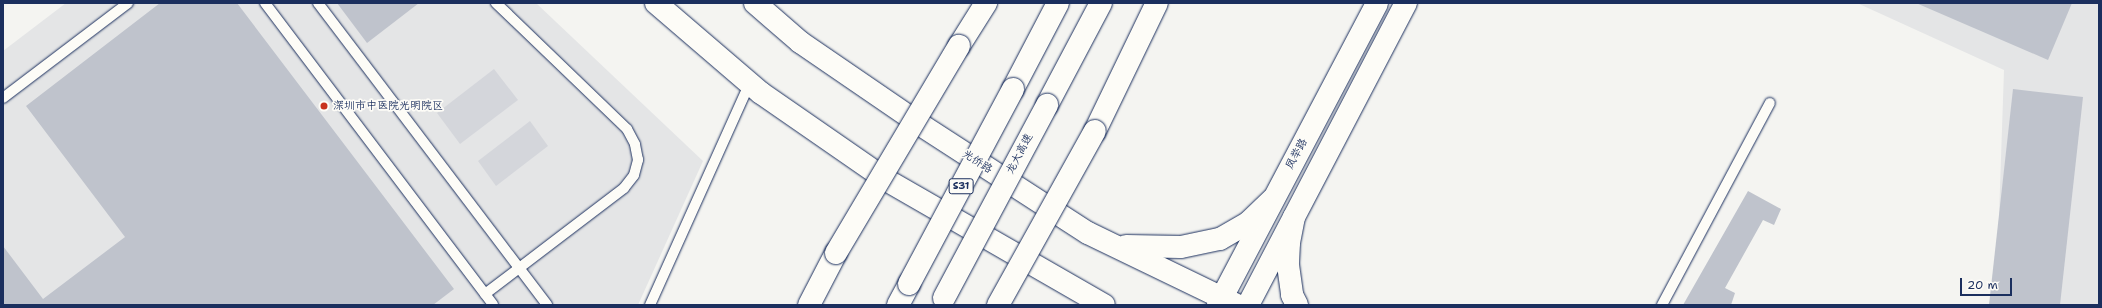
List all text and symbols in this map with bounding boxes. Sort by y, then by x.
place label: 深圳市中医院光明院区 [333,99,443,113]
marker: 深圳市中医院光明院区 [318,100,330,112]
street label: 龙大高速 [1004,131,1036,177]
street label: 凤举路 [1283,136,1311,172]
street label: 光侨路 [960,147,994,177]
road number: S31 [948,178,974,194]
scale bar [1962,270,2014,296]
text: 20 m [1967,277,1998,293]

